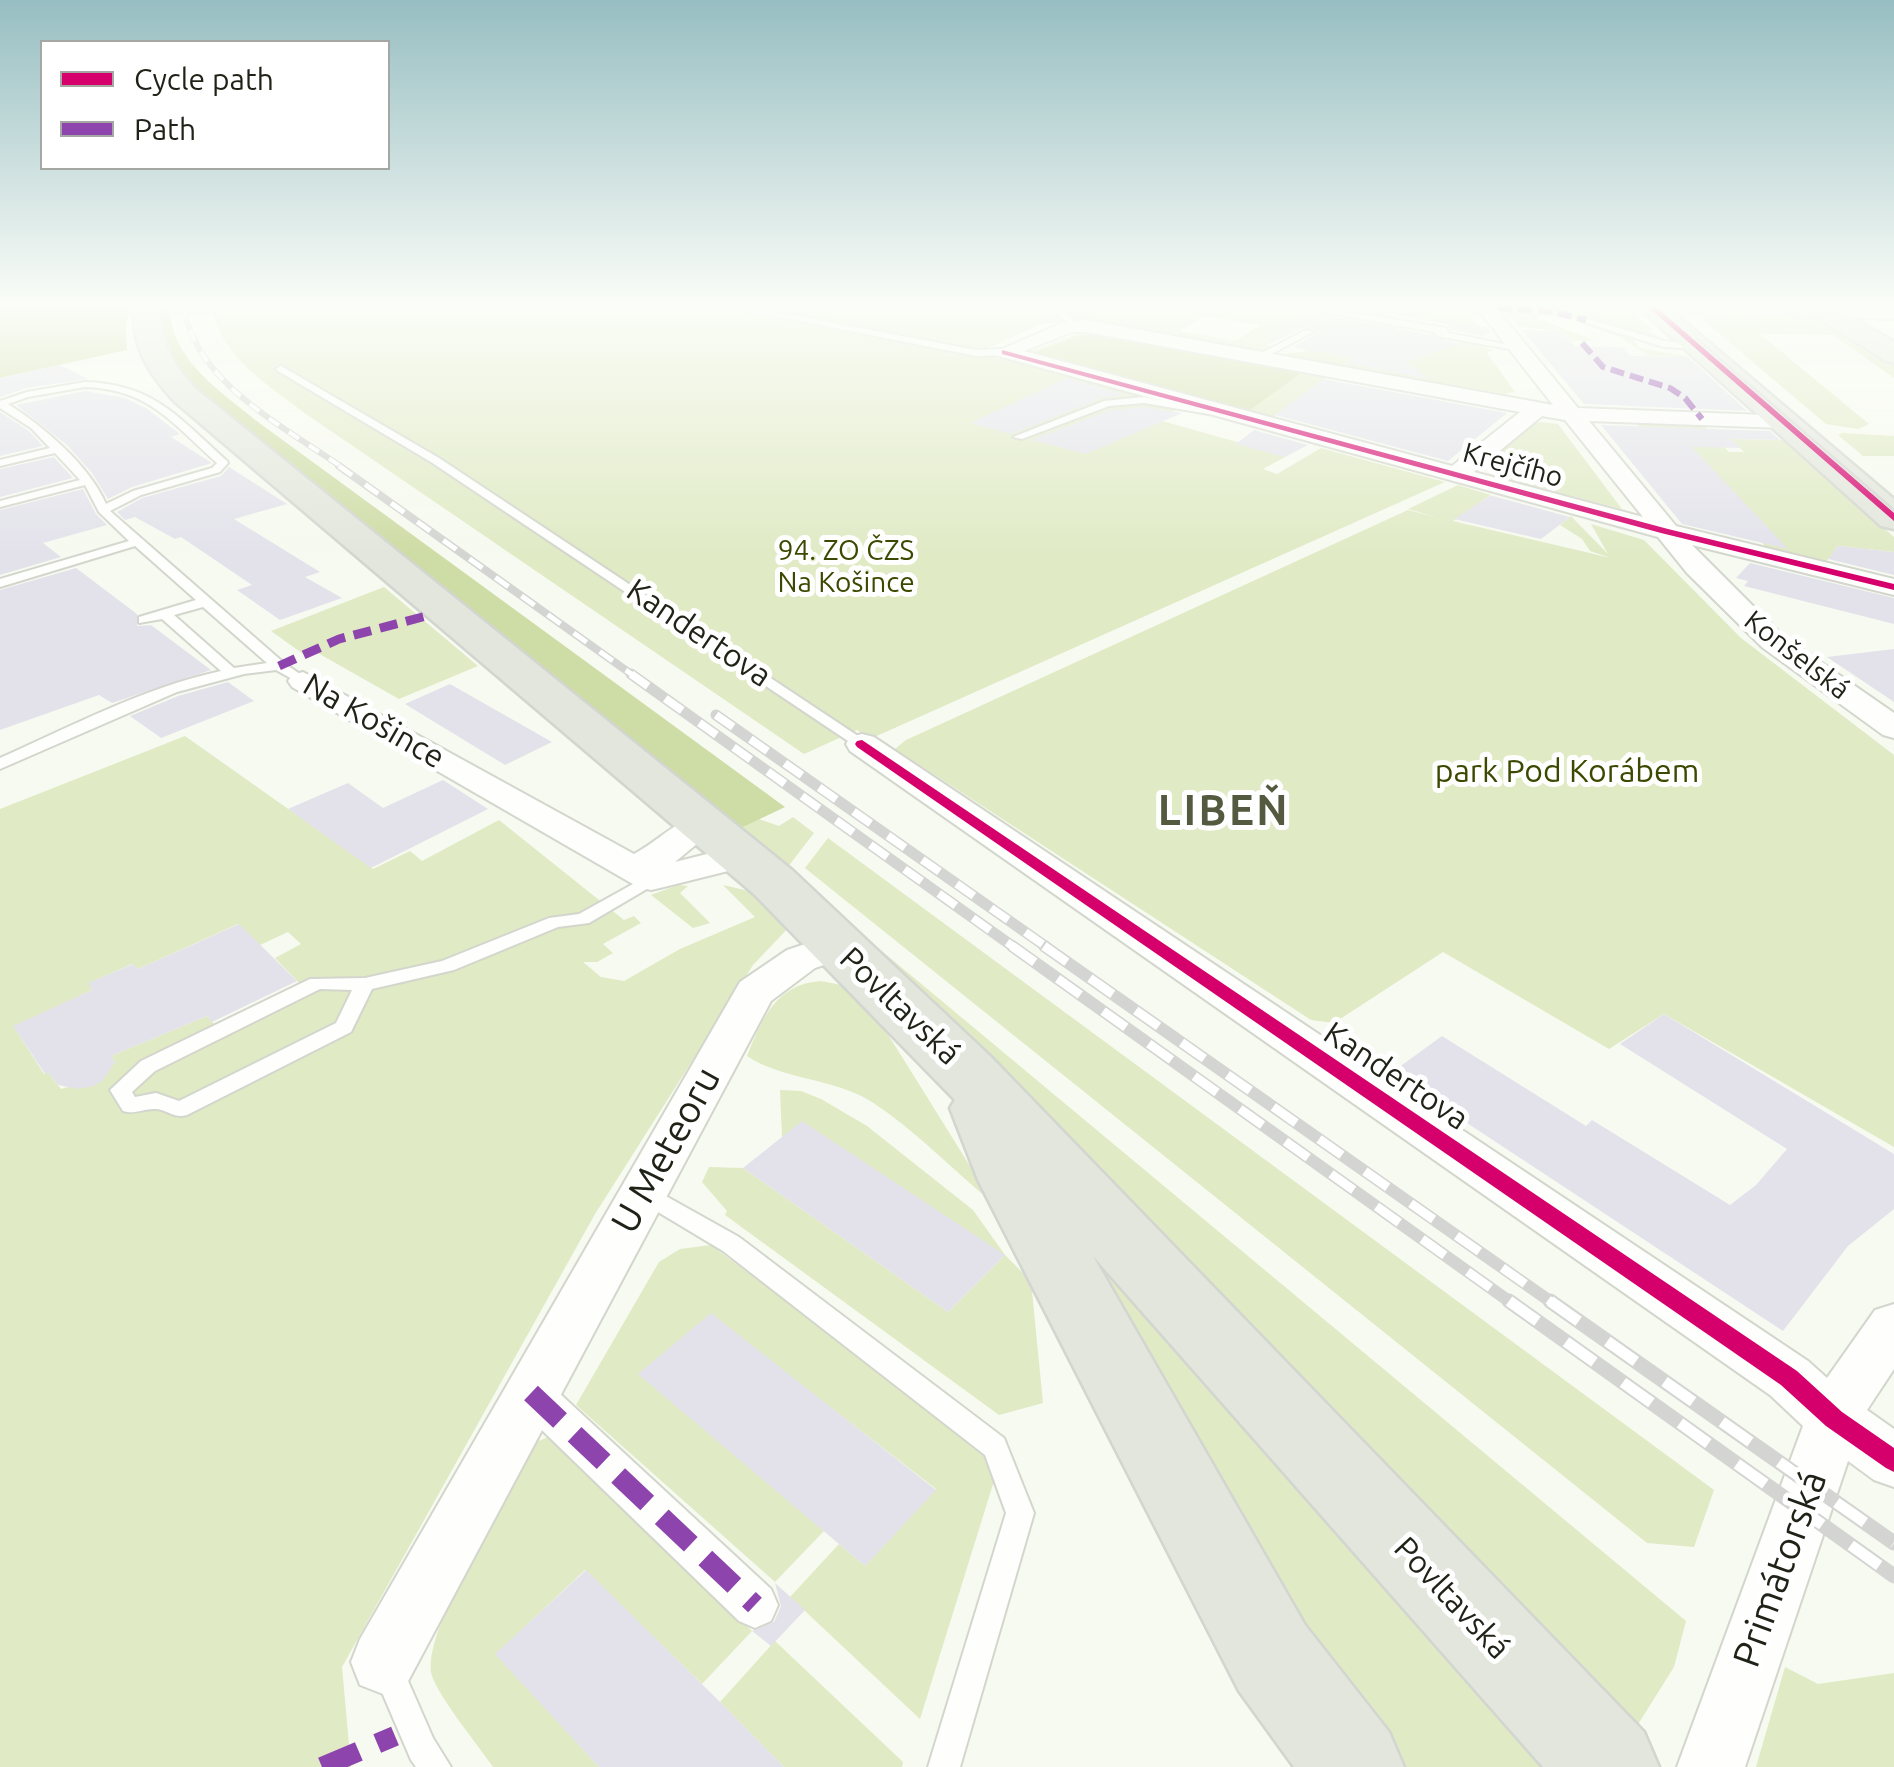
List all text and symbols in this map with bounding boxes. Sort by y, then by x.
legend [40,40,390,170]
text: Cycle path [134,62,274,96]
text: Path [134,112,196,146]
street label: Krejčího [1459,436,1567,494]
park label: 94. ZO ČZS Na Košince [777,534,915,600]
street label: Kandertova [619,571,779,695]
street label: Konšelská [1738,603,1856,707]
street label: Na Košince [297,665,451,777]
park label: park Pod Korábem [1435,752,1699,790]
district label: LIBEŇ [1158,786,1290,836]
street label: Povltavská [832,939,968,1073]
street label: Kandertova [1316,1014,1476,1138]
street label: U Meteoru [602,1059,730,1241]
street label: Primátorská [1723,1465,1837,1673]
street label: Povltavská [1386,1529,1518,1667]

